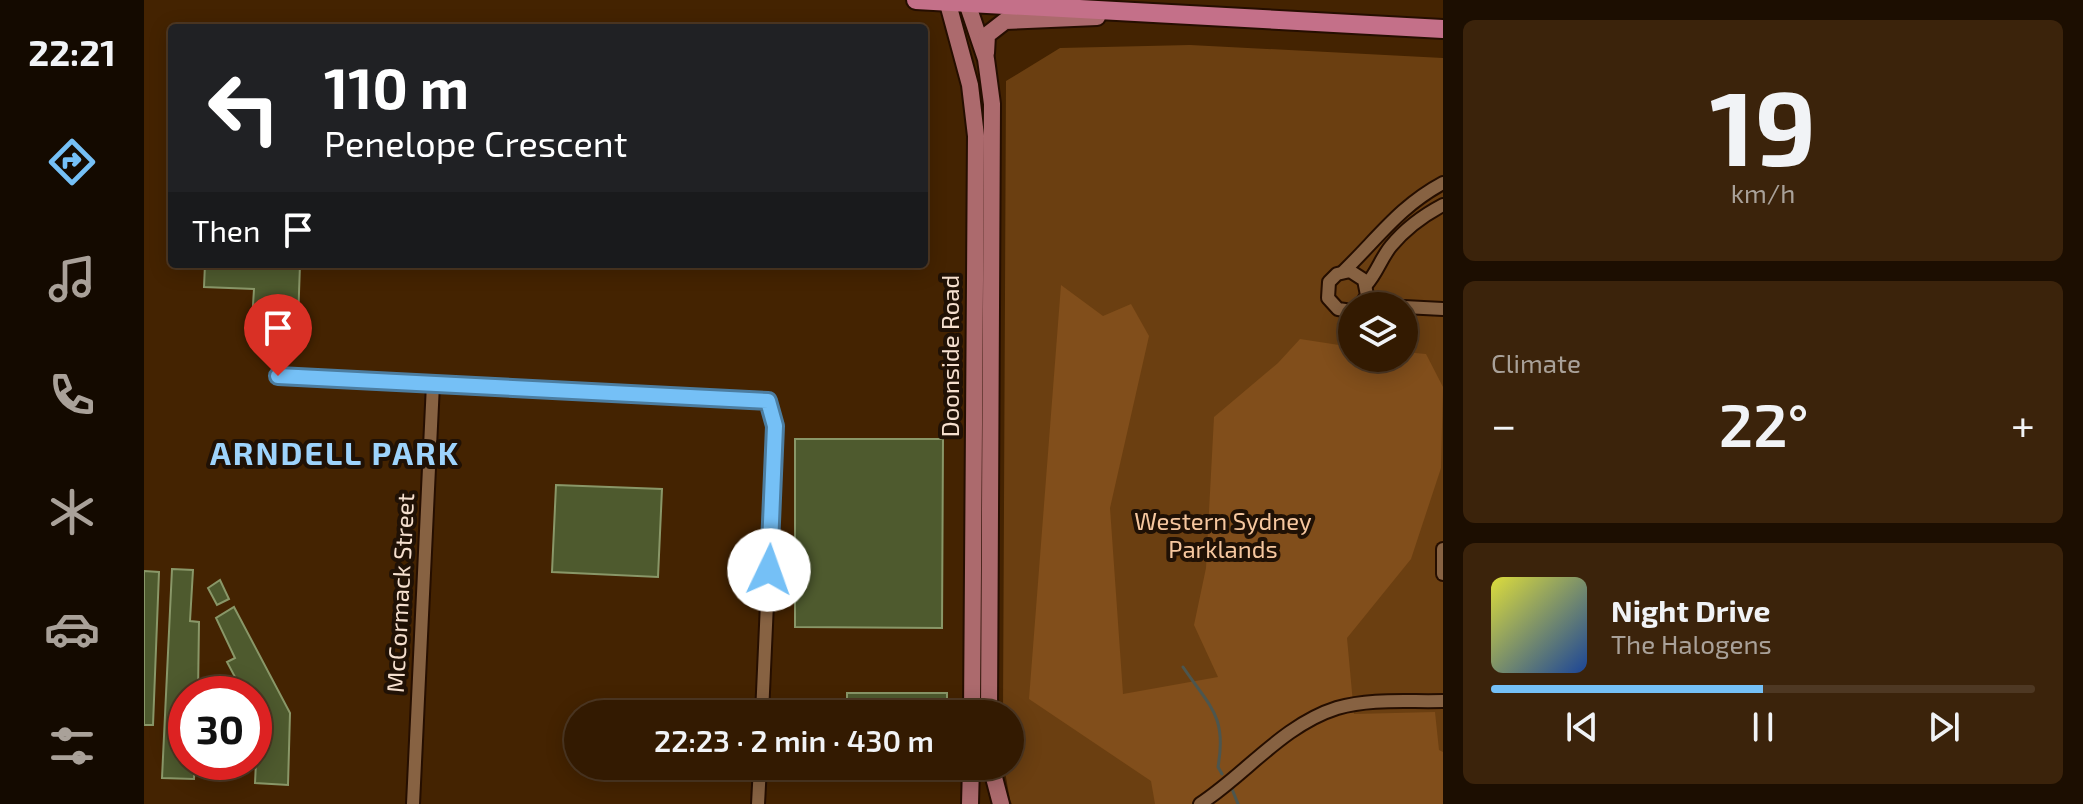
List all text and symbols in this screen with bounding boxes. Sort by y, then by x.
text: 22:21 [28,30,116,73]
text: 110 m [324,53,469,120]
icon: left [192,56,296,160]
text: 19 [1710,62,1816,187]
text: Penelope Crescent [324,121,627,164]
icon: directions [44,134,100,190]
text: km/h [1731,177,1795,208]
icon: arrive [276,208,320,252]
text: Then [192,212,260,248]
icon: music [44,251,100,307]
street label: Doonside Road [935,275,964,437]
map controls [1338,292,1418,372]
button: layers [1338,292,1418,372]
pin [244,294,312,376]
icon: arrive [256,306,300,350]
text: Climate [1491,347,1581,378]
icon: phone [44,367,100,423]
text: 22° [1719,387,1809,459]
text: − [1491,397,1517,450]
text: + [2011,397,2035,450]
district label: ARNDELL PARK [210,433,460,471]
icon: climate [44,484,100,540]
street label: McCormack Street [380,492,419,693]
park label: Western Sydney Parklands [1134,506,1312,563]
position arrow [727,528,811,612]
text: Night Drive [1611,592,1770,628]
icon: car [44,601,100,657]
text: The Halogens [1611,628,1772,659]
speed limit sign: 30 [168,676,272,780]
icon: previous [1560,705,1604,749]
icon: pause [1741,705,1785,749]
icon: next [1922,705,1966,749]
icon: filters [44,718,100,774]
text: 22:23 · 2 min · 430 m [654,722,934,758]

